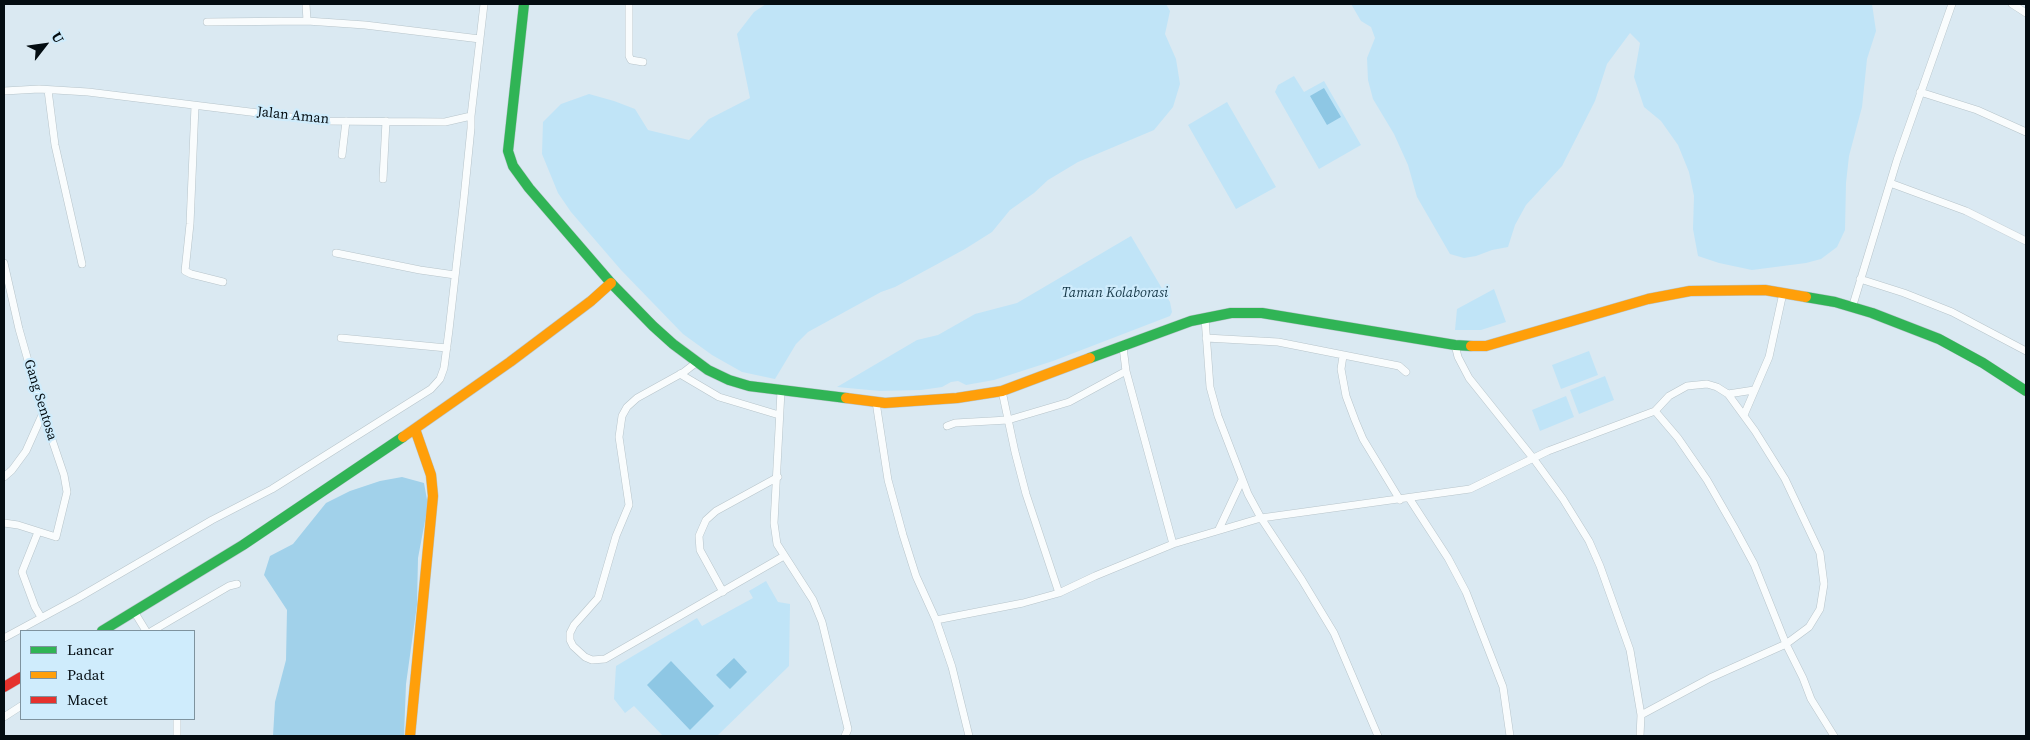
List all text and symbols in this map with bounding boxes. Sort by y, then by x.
north arrow [20,20,70,70]
text: U [47,28,69,47]
street label: Jalan Aman [256,104,330,128]
park label: Taman Kolaborasi [1062,285,1168,301]
street label: Gang Sentosa [20,357,60,443]
legend [20,630,195,720]
text: Lancar [67,639,114,660]
text: Padat [67,664,104,685]
text: Macet [67,689,108,710]

